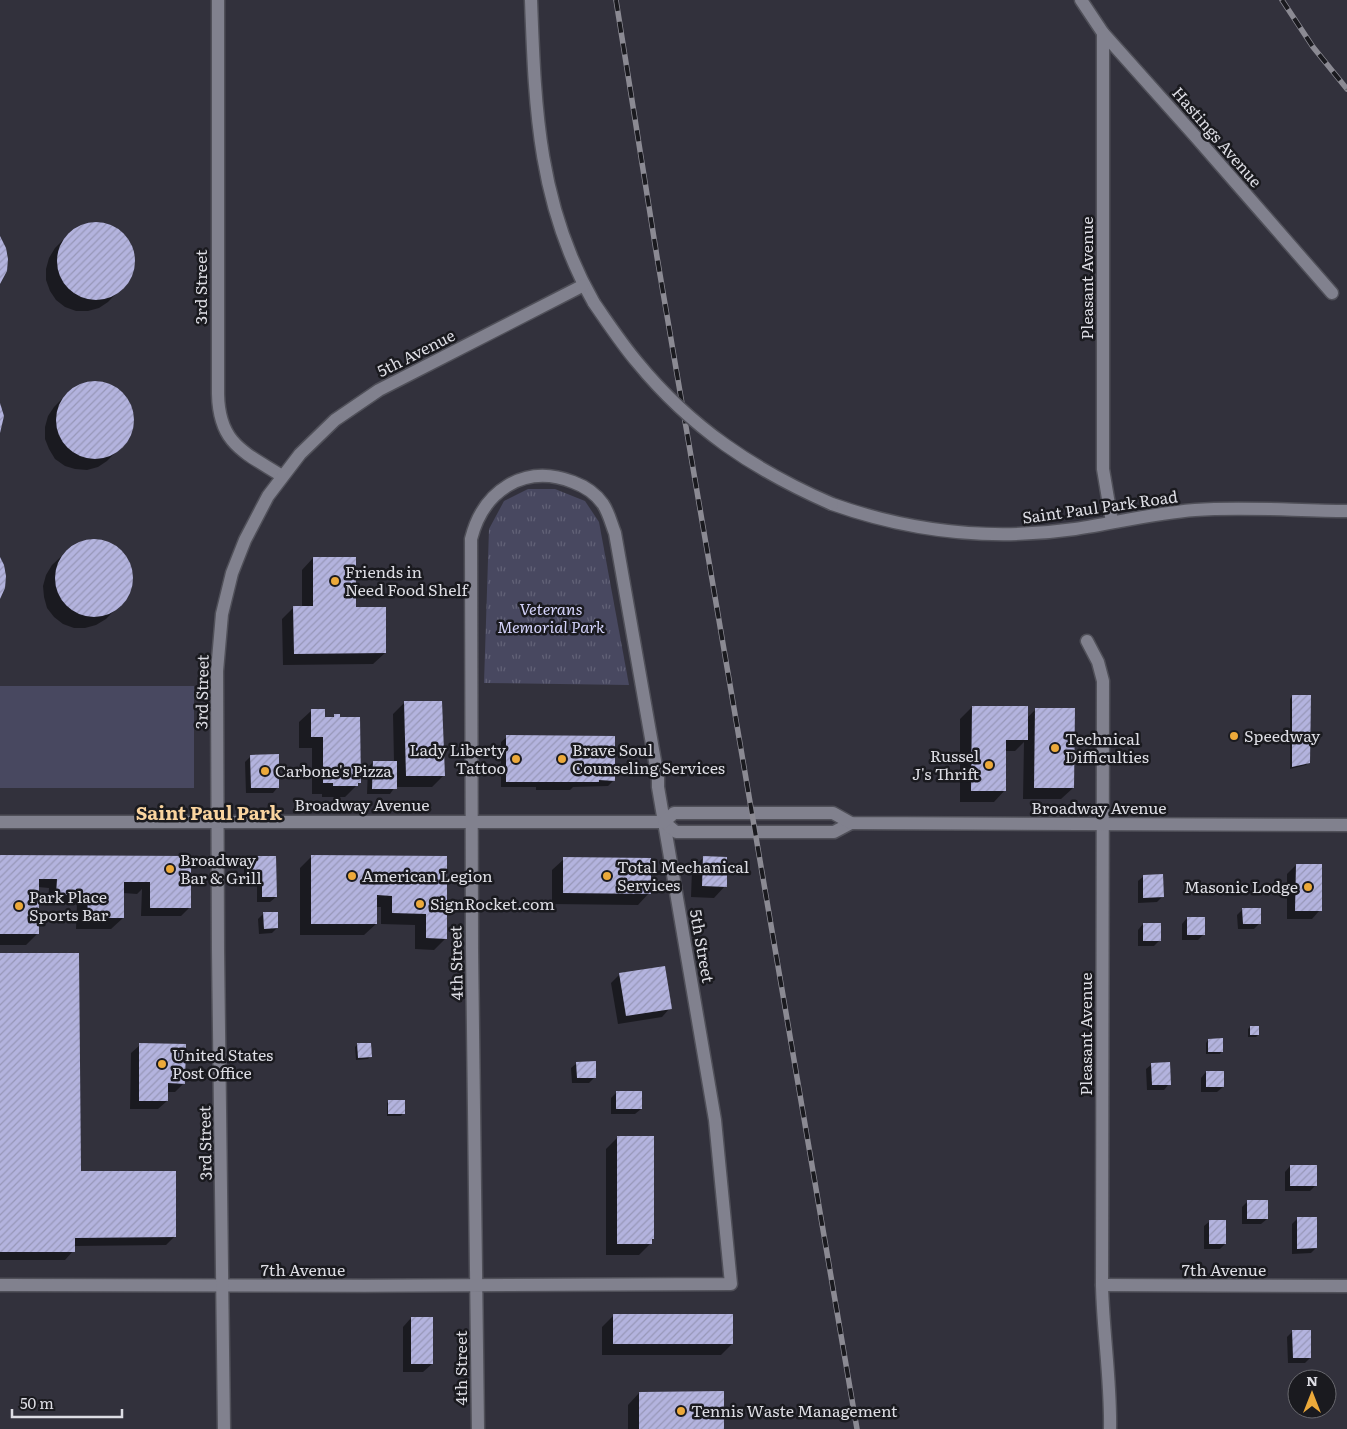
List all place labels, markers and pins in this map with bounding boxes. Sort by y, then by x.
place label: Friends in Need Food Shelf [345,559,470,601]
marker: Friends in Need Food Shelf [329,575,341,587]
place label: Speedway [1244,723,1321,747]
place label: Technical Difficulties [1065,726,1149,768]
marker: Speedway [1228,730,1240,742]
place label: Lady Liberty Tattoo [409,737,507,779]
place label: Brave Soul Counseling Services [572,737,725,779]
marker: Technical Difficulties [1049,742,1061,754]
place label: Russel J's Thrift [912,743,979,785]
marker: Lady Liberty Tattoo [510,753,522,765]
marker: Brave Soul Counseling Services [556,753,568,765]
place label: Carbone's Pizza [275,758,392,782]
marker: Russel J's Thrift [983,759,995,771]
marker: Carbone's Pizza [259,765,271,777]
place label: Broadway Bar & Grill [180,847,262,889]
place label: Total Mechanical Services [617,854,749,896]
marker: Broadway Bar & Grill [164,863,176,875]
place label: American Legion [362,863,493,887]
marker: American Legion [346,870,358,882]
marker: Total Mechanical Services [601,870,613,882]
place label: Masonic Lodge [1184,874,1298,898]
marker: Masonic Lodge [1302,881,1314,893]
place label: Park Place Sports Bar [29,884,109,926]
place label: SignRocket.com [430,891,555,915]
marker: SignRocket.com [414,898,426,910]
marker: Park Place Sports Bar [13,900,25,912]
place label: United States Post Office [172,1042,273,1084]
marker: United States Post Office [156,1058,168,1070]
place label: Tennis Waste Management [691,1398,898,1422]
marker: Tennis Waste Management [675,1405,687,1417]

